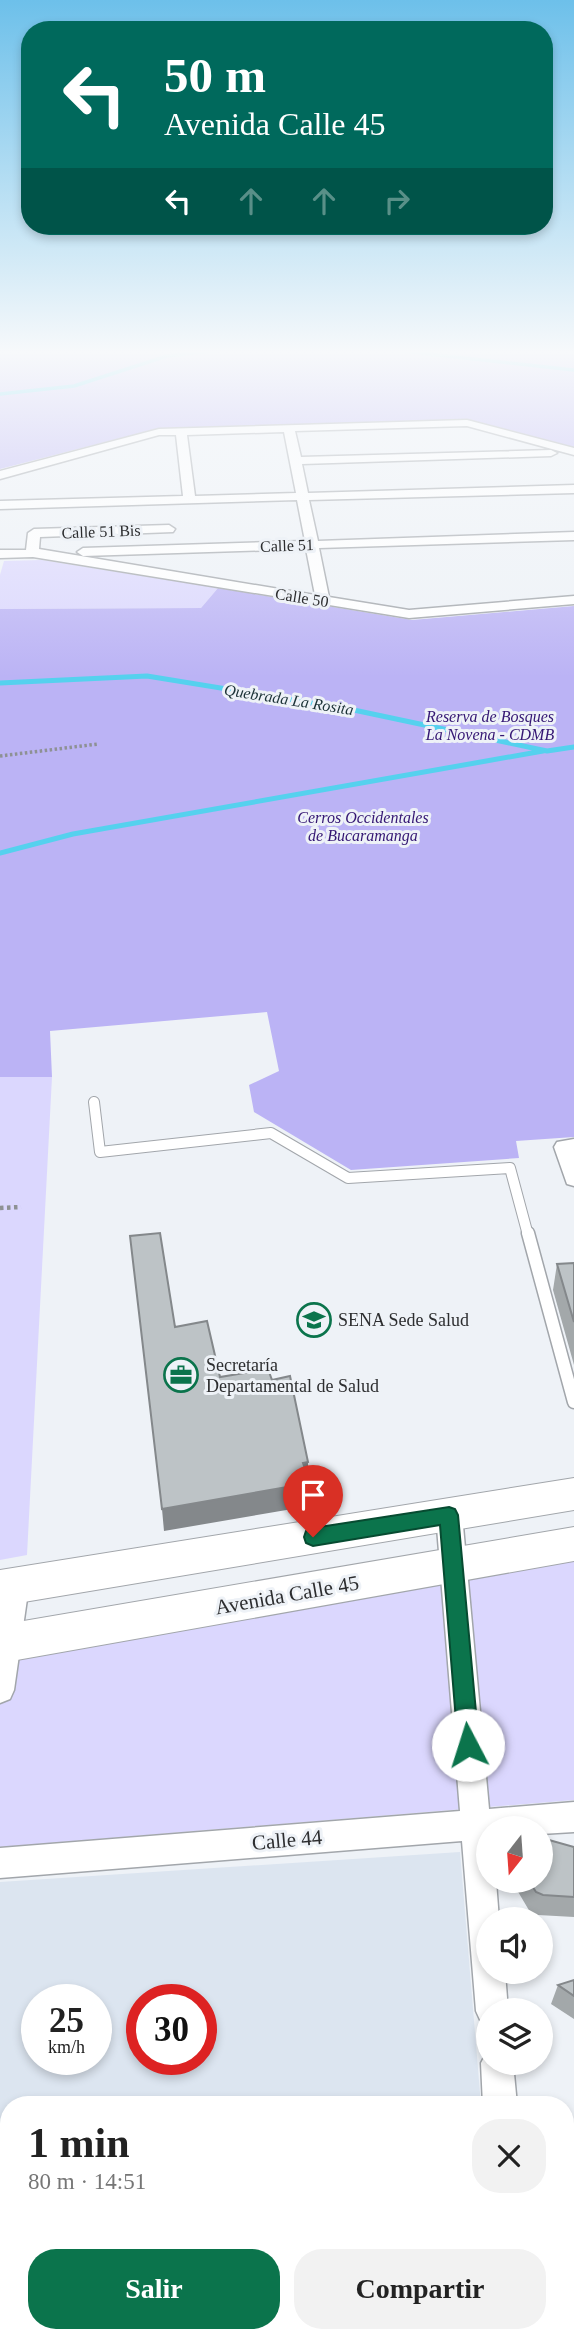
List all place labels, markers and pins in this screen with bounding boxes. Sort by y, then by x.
school or university icon: SENA Sede Salud [295,1301,333,1339]
place label: SENA Sede Salud [338,1310,469,1330]
place label: Secretaría Departamental de Salud [206,1355,379,1396]
office icon: Secretaría Departamental de Salud [162,1356,200,1394]
pin [283,1465,343,1537]

